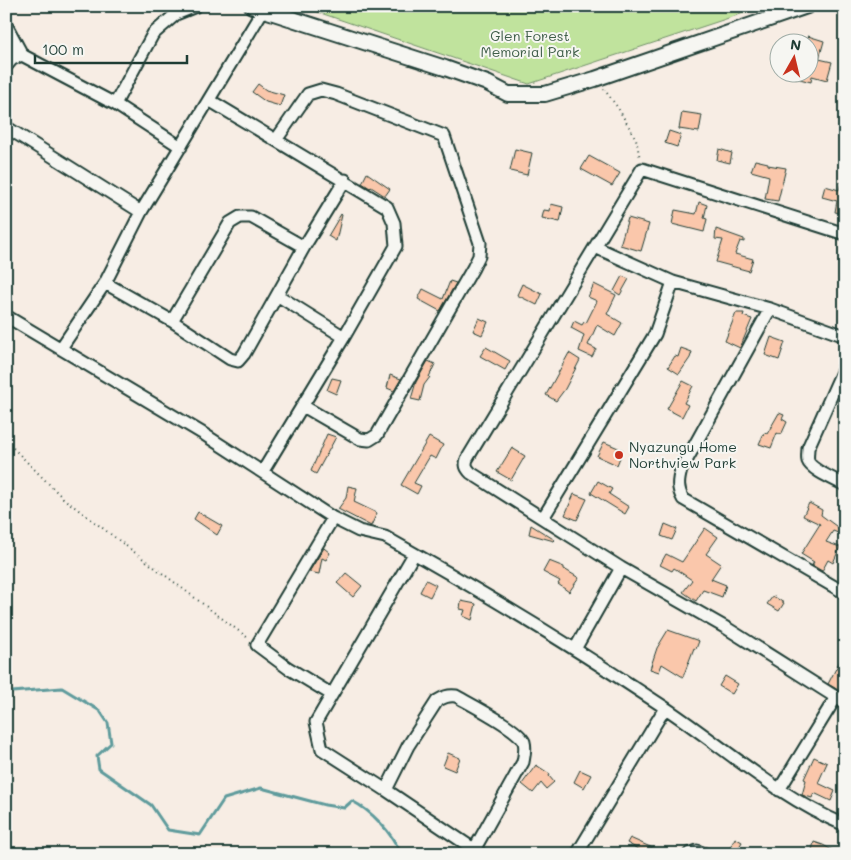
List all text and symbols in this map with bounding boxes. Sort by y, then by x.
park label: Glen Forest Memorial Park [480,26,580,61]
scale bar [35,32,188,64]
north arrow [768,32,818,82]
text: N [789,34,802,55]
text: 100 m [42,39,84,59]
place label: Nyazungu Home Northview Park [629,437,737,472]
marker: Nyazungu Home Northview Park [613,449,625,461]

